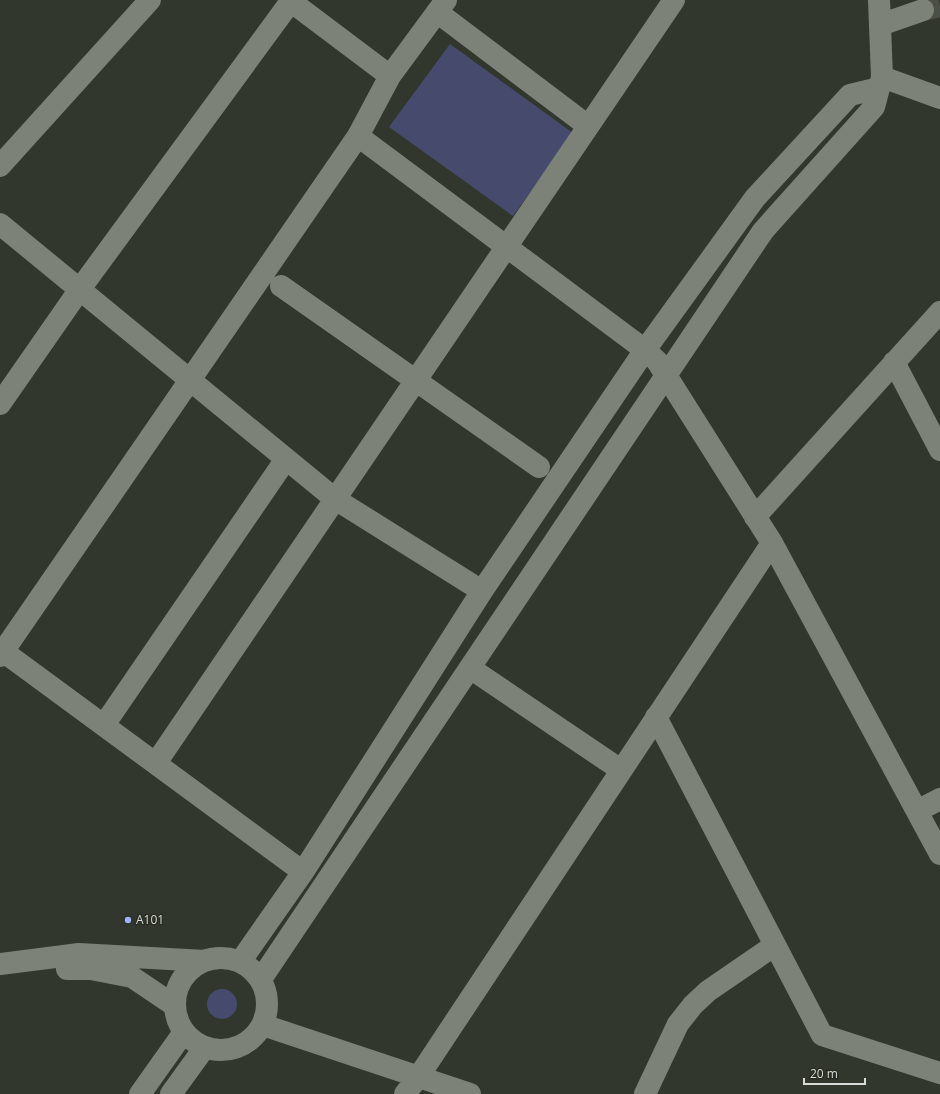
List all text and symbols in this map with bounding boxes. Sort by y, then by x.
place label: A101 [136,911,164,928]
marker: A101 [123,915,133,925]
scale bar [804,1060,865,1086]
text: 20 m [810,1065,838,1082]

